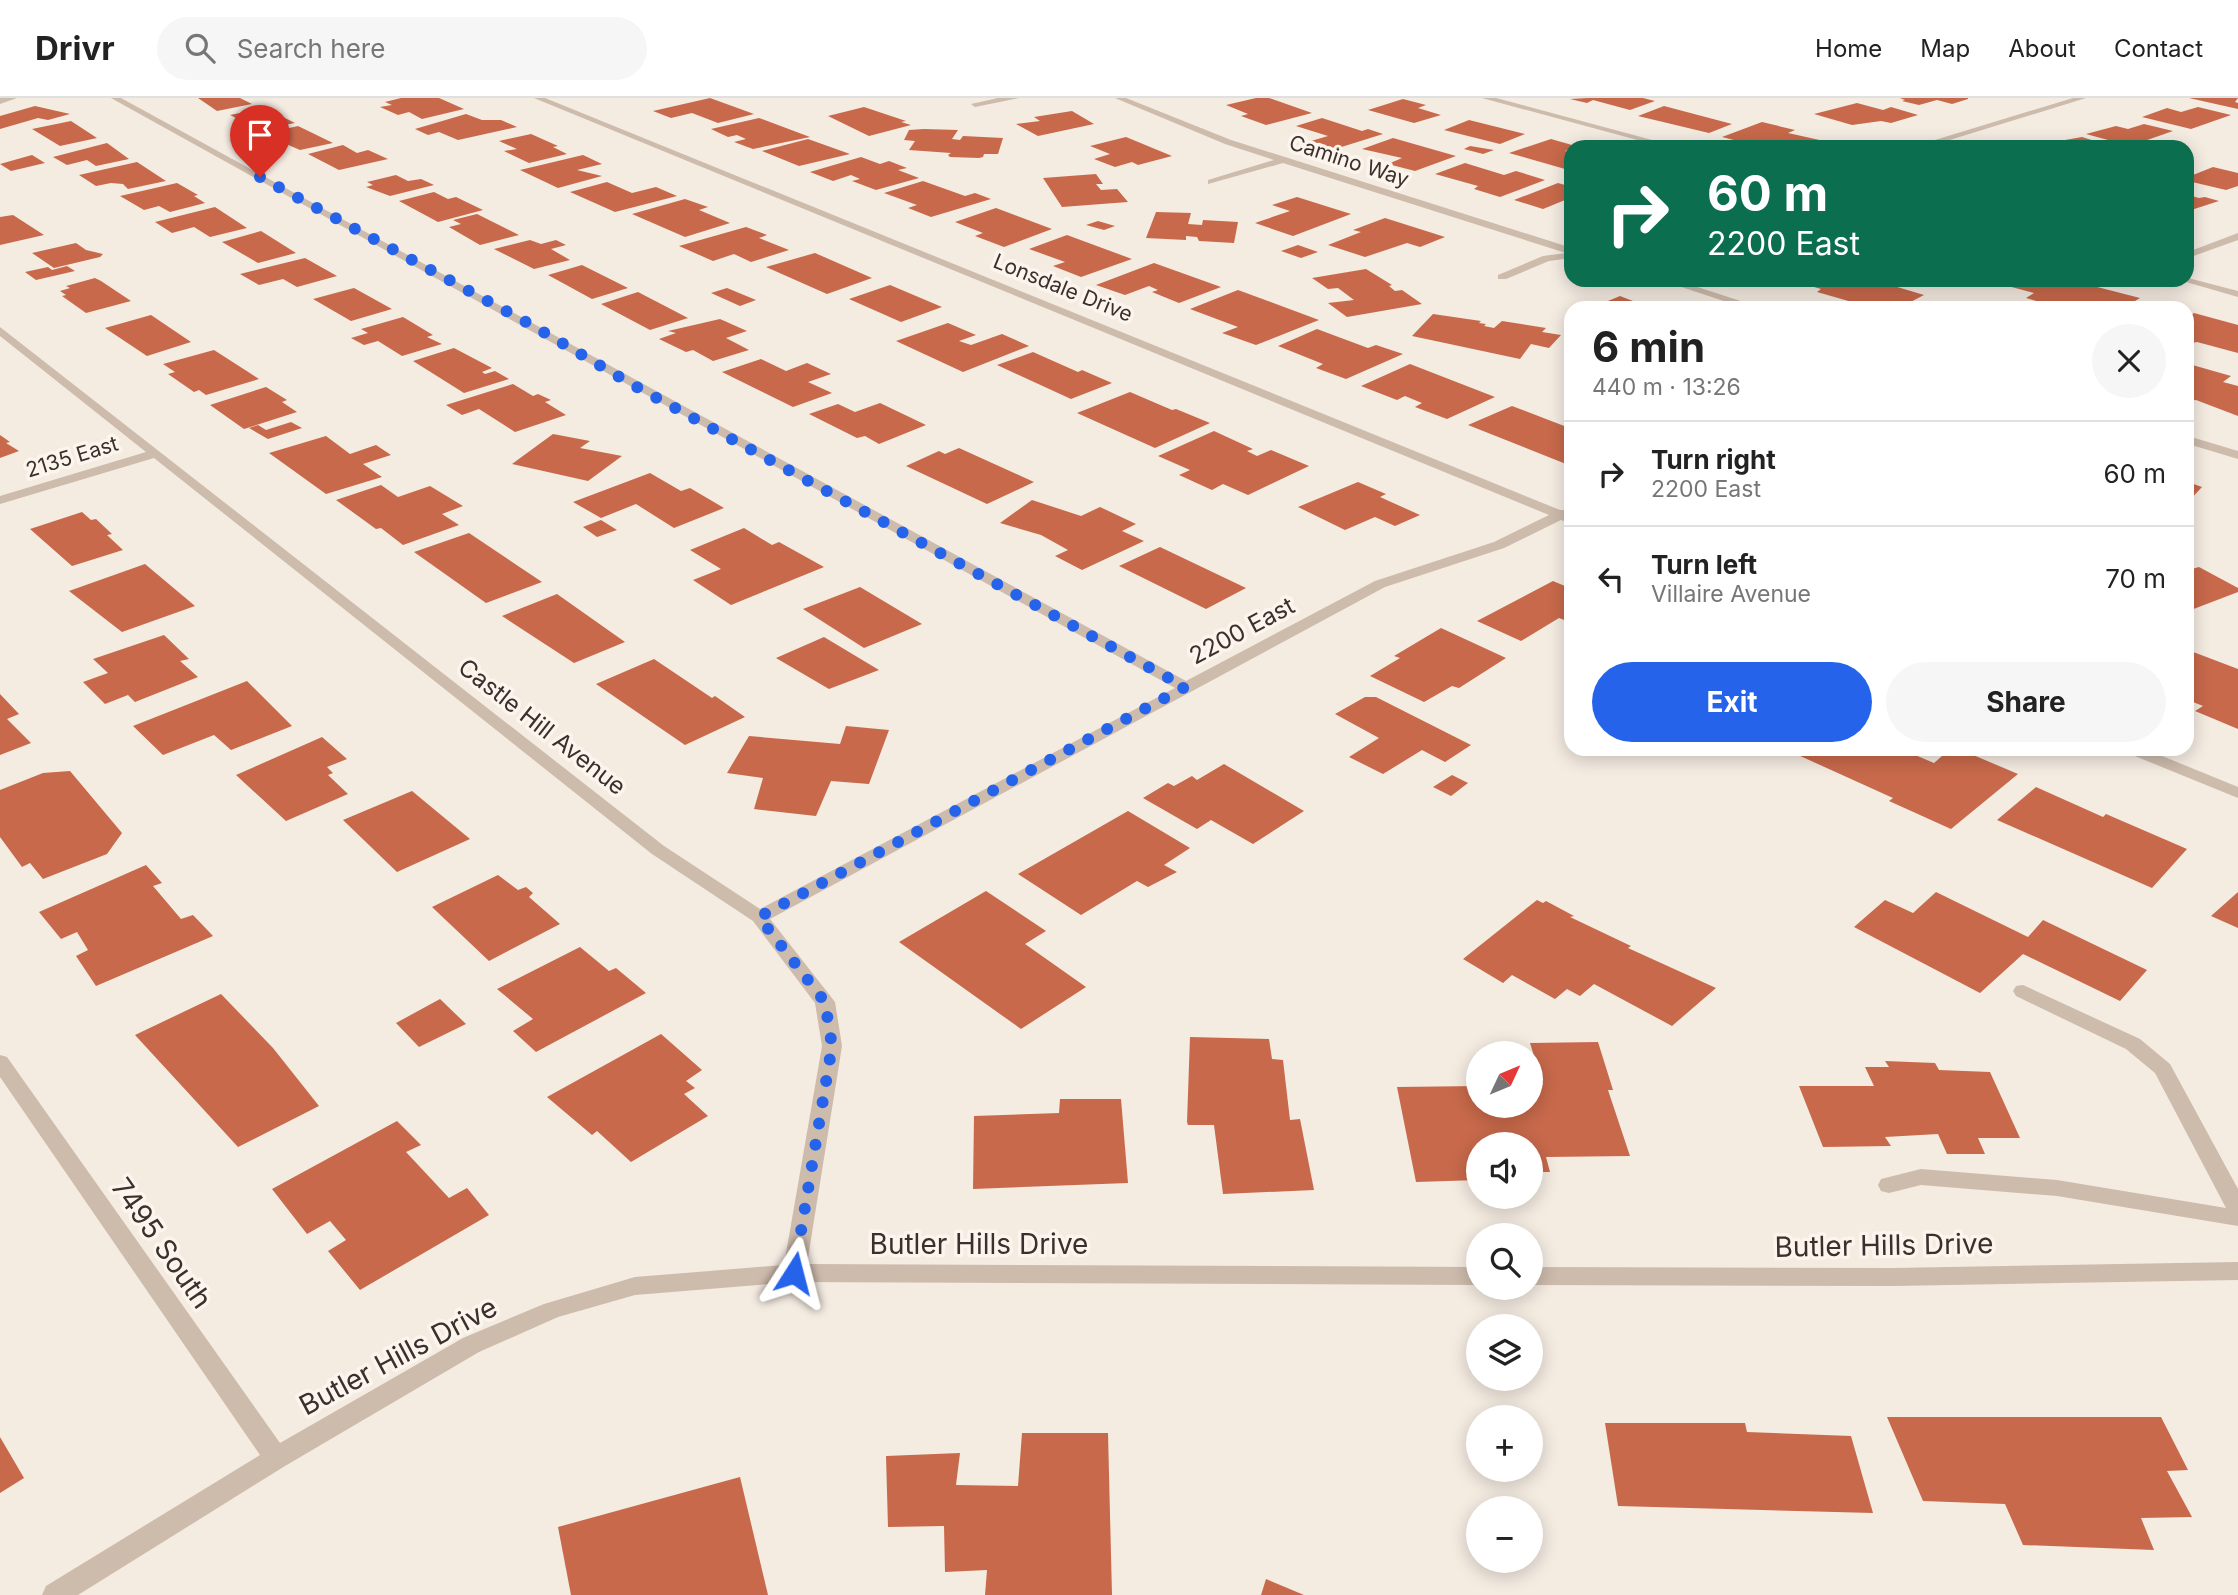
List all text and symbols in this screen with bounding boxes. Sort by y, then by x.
search box [157,17,647,80]
text: Drivr [35,28,115,68]
icon: search [181,29,219,67]
text: Search here [237,33,385,64]
text: Home [1815,34,1882,63]
text: Map [1920,34,1970,63]
text: About [2008,34,2076,63]
text: Contact [2114,34,2203,63]
pin [230,105,290,177]
icon: arrive [241,116,279,154]
street label: Camino Way [1286,129,1412,192]
text: 60 m [1707,164,1828,223]
icon: right [1592,168,1683,259]
text: 2200 East [1707,224,1860,263]
street label: Lonsdale Drive [990,248,1136,327]
text: 6 min [1592,321,1705,372]
button: close [2092,324,2166,398]
text: 440 m · 13:26 [1592,373,1741,401]
street label: 2135 East [23,431,121,482]
text: Turn right [1651,444,1776,475]
icon: right [1592,455,1630,493]
text: 60 m [2103,458,2166,489]
text: 2200 East [1651,475,1761,503]
text: Turn left [1651,549,1757,580]
icon: left [1592,560,1630,598]
text: 70 m [2105,563,2166,594]
text: Villaire Avenue [1651,580,1811,608]
street label: 2200 East [1184,591,1299,670]
street label: Castle Hill Avenue [453,652,632,801]
button: Exit [1592,662,1872,742]
button: Share [1886,662,2166,742]
north arrow [1466,1041,1544,1118]
map controls [1466,1041,1543,1573]
button: sound [1466,1132,1543,1209]
street label: 7495 South [105,1171,219,1315]
button: search [1466,1223,1543,1300]
street label: Butler Hills Drive [1774,1226,1994,1264]
street label: Butler Hills Drive [870,1227,1088,1261]
position arrow [757,1236,831,1310]
street label: Butler Hills Drive [293,1290,503,1422]
button: layers [1466,1314,1543,1391]
button: + [1466,1405,1543,1482]
button: − [1466,1496,1543,1573]

